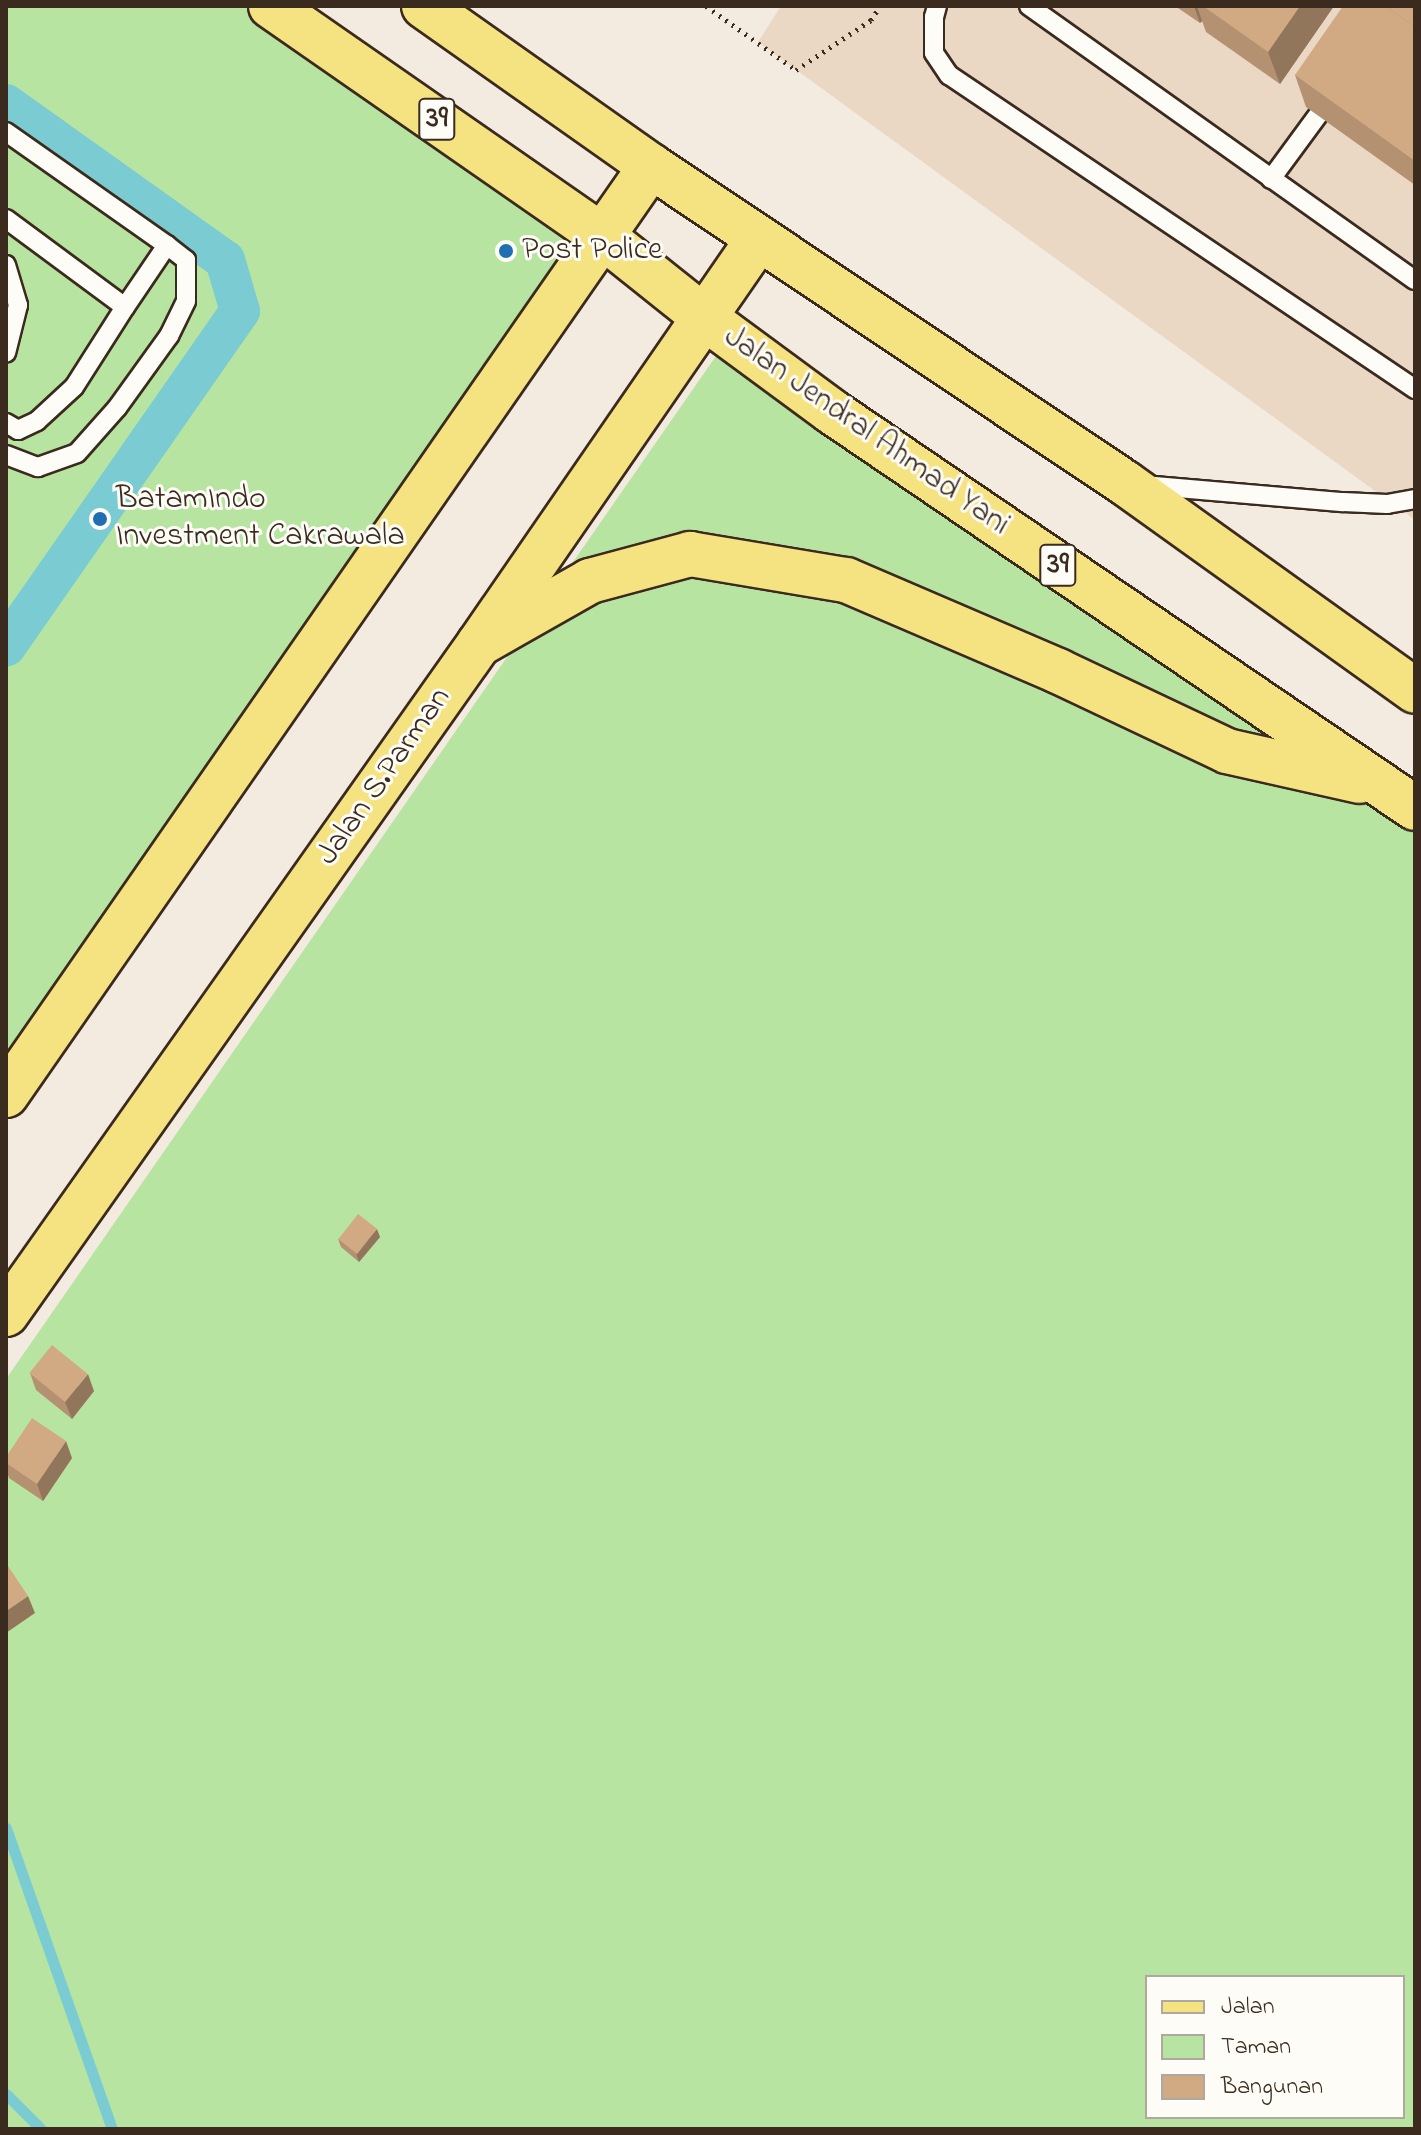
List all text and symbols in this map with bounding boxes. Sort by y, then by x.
road number: 39 [417,93,457,145]
place label: Post Police [522,232,662,270]
marker: Post Police [497,242,515,260]
street label: Jalan Jendral Ahmad Yani [716,319,1016,545]
place label: BatamIndo Investment Cakrawala [116,482,405,557]
marker: BatamIndo Investment Cakrawala [91,510,109,528]
road number: 39 [1038,539,1078,591]
street label: Jalan S.Parman [310,681,460,873]
legend [1145,1975,1405,2119]
text: Jalan [1221,1990,1275,2025]
text: Taman [1221,2030,1291,2065]
text: Bangunan [1221,2070,1323,2105]

